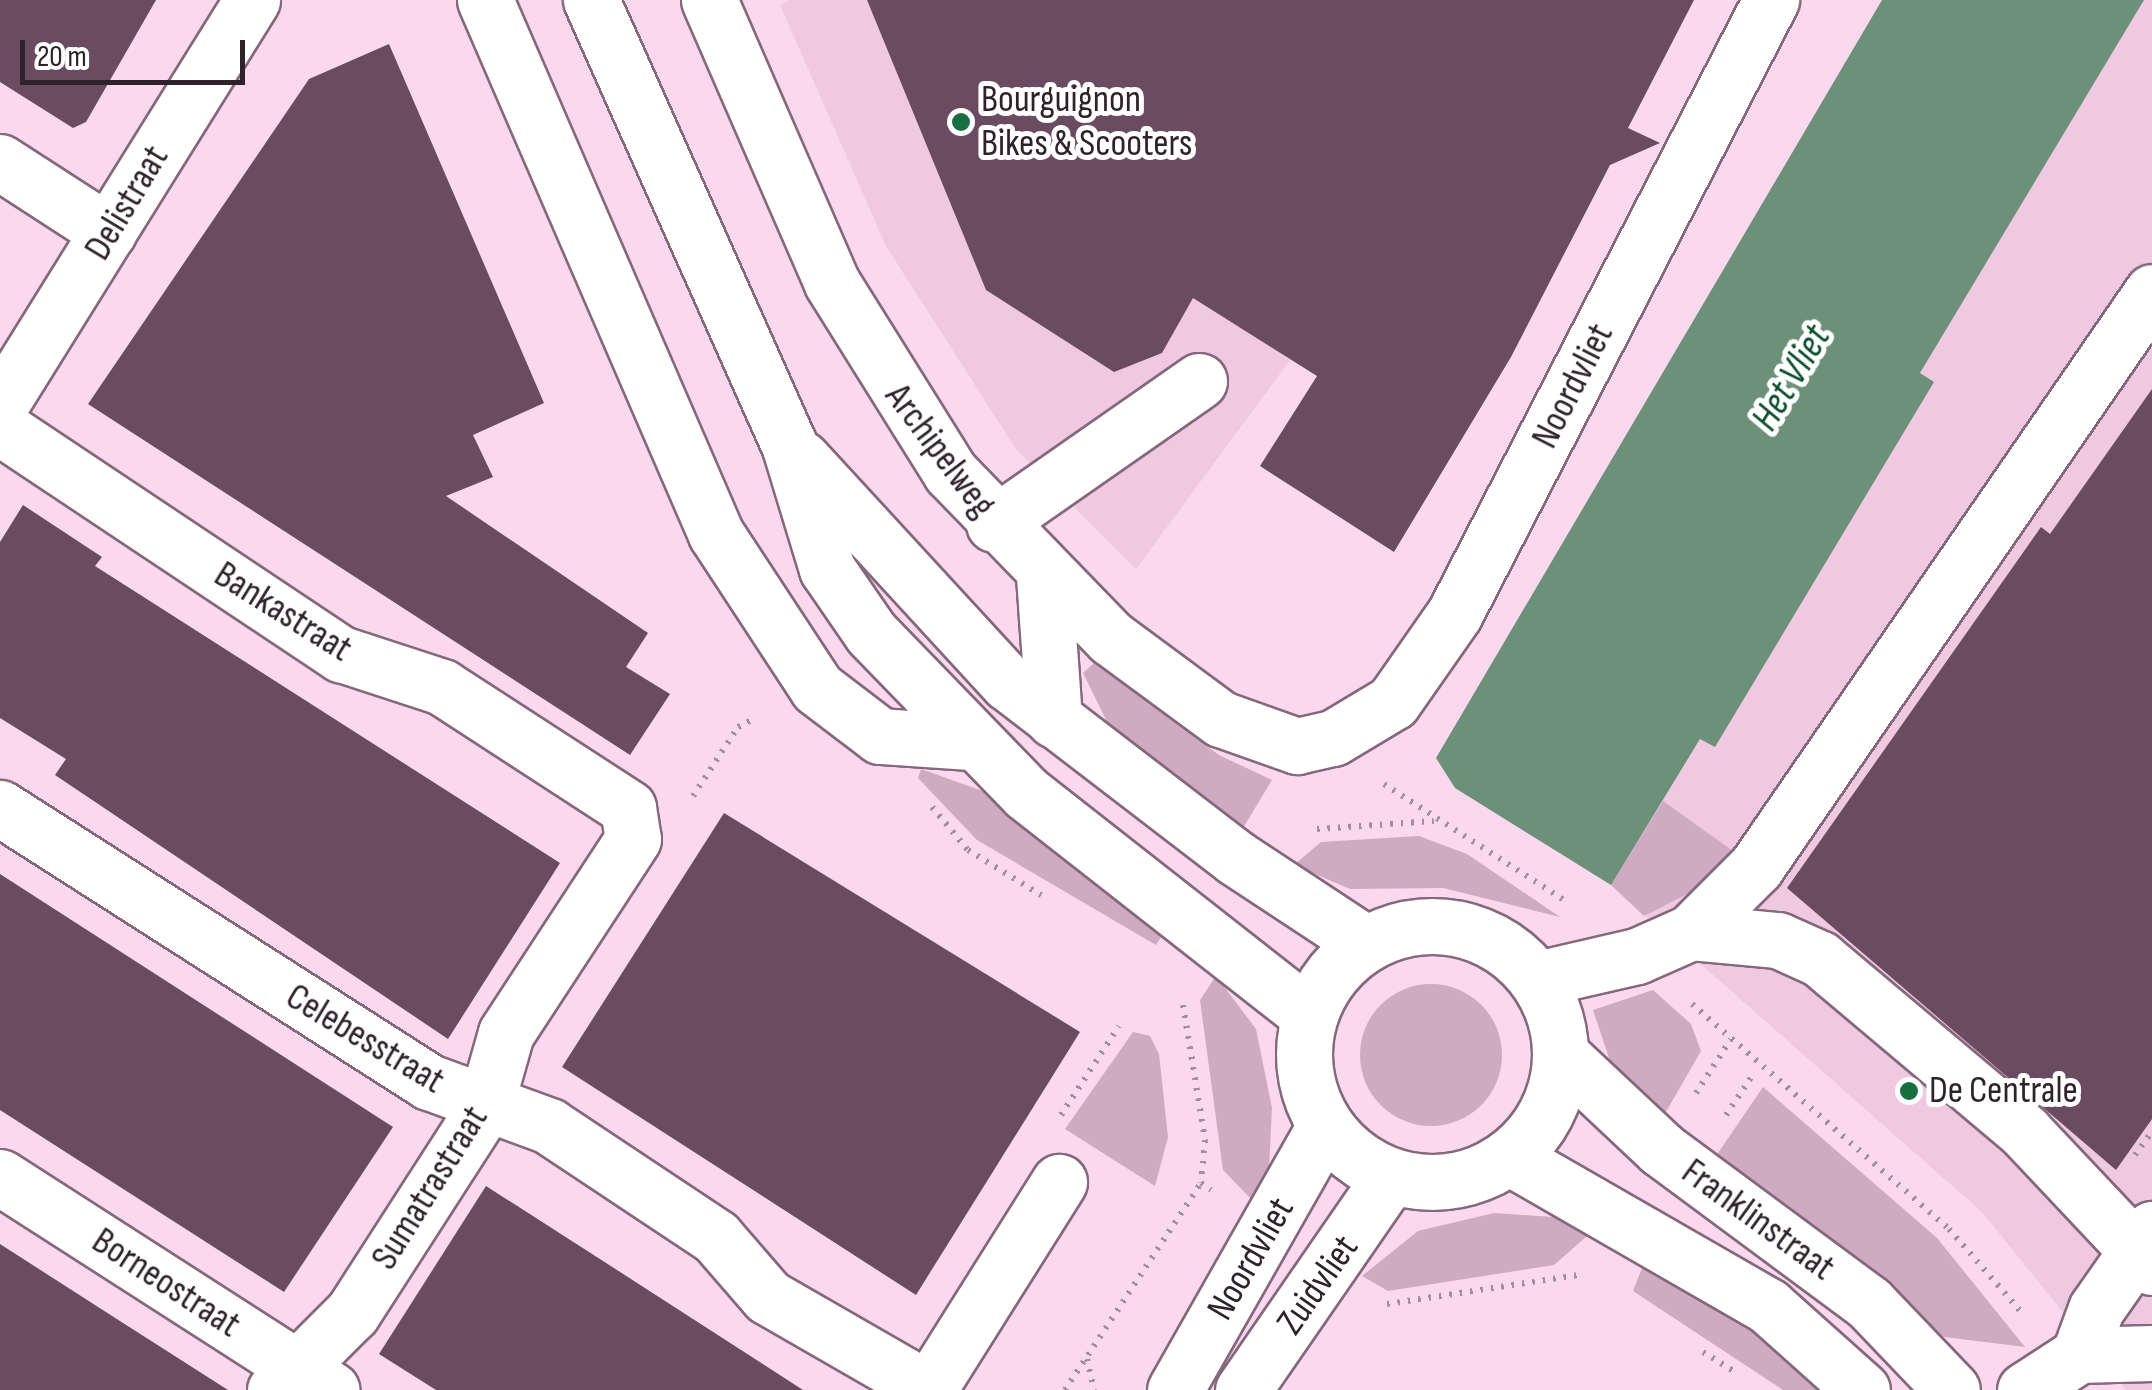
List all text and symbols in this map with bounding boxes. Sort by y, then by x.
scale bar [25,20,250,82]
text: 20 m [37,39,87,75]
place label: Bourguignon Bikes & Scooters [981,77,1192,166]
marker: Bourguignon Bikes & Scooters [950,111,972,133]
street label: Delistraat [75,138,179,268]
street label: Noordvliet [1522,316,1624,456]
water label: Het Vliet [1741,317,1841,439]
street label: Archipelweg [875,375,1005,527]
street label: Bankastraat [206,552,360,672]
street label: Celebesstraat [278,974,452,1104]
place label: De Centrale [1929,1068,2078,1114]
marker: De Centrale [1898,1080,1920,1102]
street label: Sumatrastraat [362,1098,498,1278]
street label: Franklinstraat [1673,1149,1843,1291]
street label: Noordvliet [1198,1190,1304,1328]
street label: Borneostraat [83,1218,249,1348]
street label: Zuidvliet [1268,1227,1368,1343]

